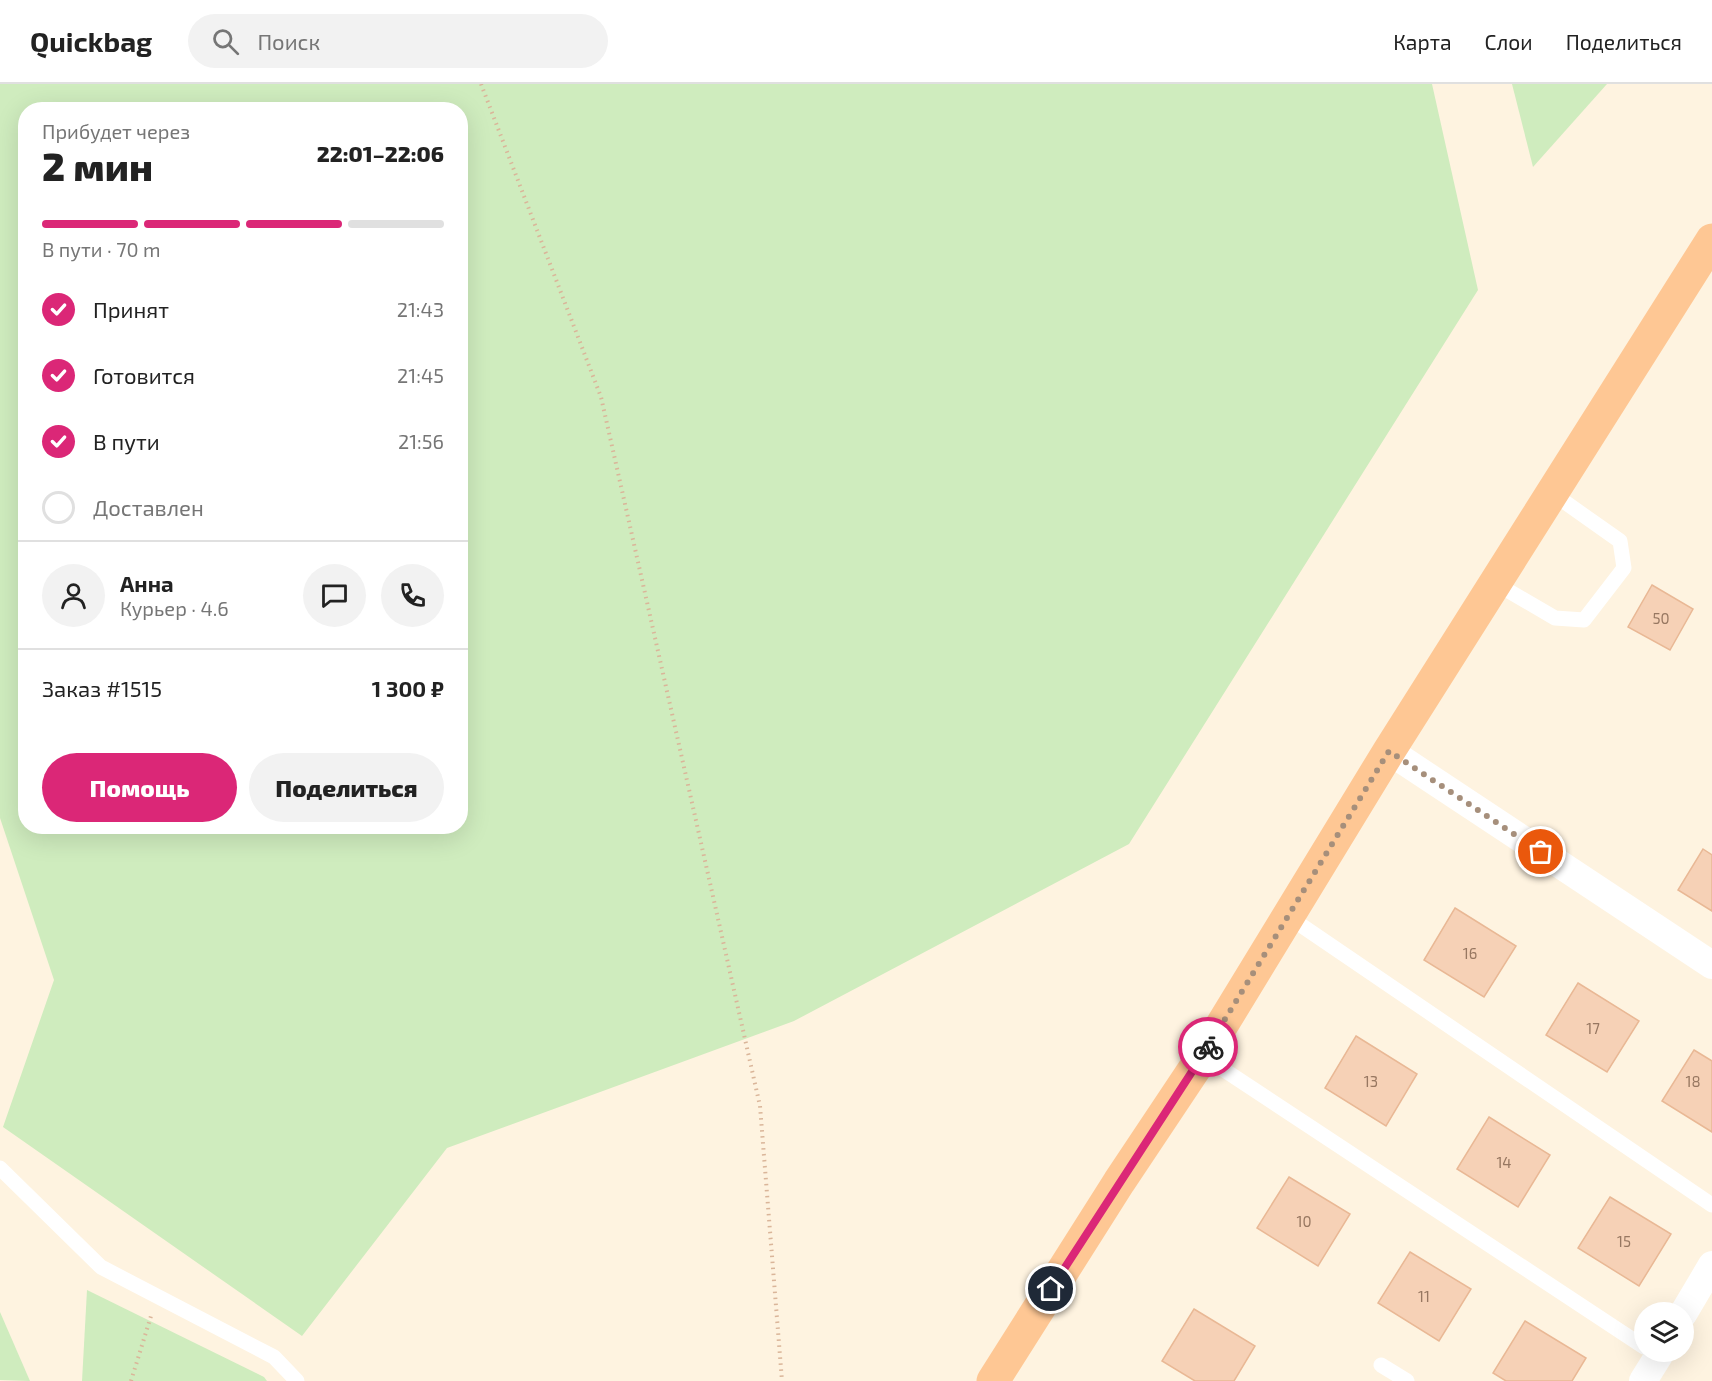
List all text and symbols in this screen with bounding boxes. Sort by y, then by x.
search box [188,14,608,68]
text: Quickbag [30,24,152,58]
icon: search [209,25,242,58]
text: Поиск [257,28,320,54]
text: Карта [1393,29,1452,54]
text: Слои [1485,29,1533,54]
text: Поделиться [1566,29,1682,54]
text: Прибудет через [42,119,190,143]
text: 22:01–22:06 [317,140,444,166]
text: 2 мин [42,142,153,189]
text: В пути · 70 m [42,237,160,261]
icon: check [42,293,75,326]
text: Принят [93,296,169,322]
text: 21:43 [397,297,444,321]
icon: check [42,359,75,392]
text: Готовится [93,362,195,388]
text: 21:45 [397,363,444,387]
icon: check [42,425,75,458]
text: В пути [93,428,160,454]
text: 21:56 [398,429,444,453]
text: Доставлен [93,494,204,520]
button: person [42,564,105,627]
button: chat [303,564,366,627]
button: phone [381,564,444,627]
text: Анна [120,570,174,596]
text: Курьер · 4.6 [120,596,229,620]
house number: 50 [1652,609,1670,627]
text: Заказ #1515 [42,675,162,701]
text: 1 300 ₽ [372,675,444,701]
button: Помощь [42,753,237,822]
button: Поделиться [249,753,444,822]
pin [1515,826,1566,877]
icon: bag [1524,835,1557,868]
house number: 16 [1463,944,1477,962]
courier [1178,1017,1238,1077]
house number: 17 [1586,1019,1600,1037]
icon: bike [1192,1031,1225,1064]
house number: 13 [1364,1072,1378,1090]
house number: 18 [1685,1072,1701,1090]
house number: 14 [1496,1153,1512,1171]
house number: 10 [1296,1212,1312,1230]
house number: 15 [1617,1232,1631,1250]
pin [1025,1263,1076,1314]
icon: home [1034,1272,1067,1305]
house number: 11 [1418,1287,1430,1305]
map controls [1634,1302,1694,1362]
button: layers [1634,1302,1694,1362]

